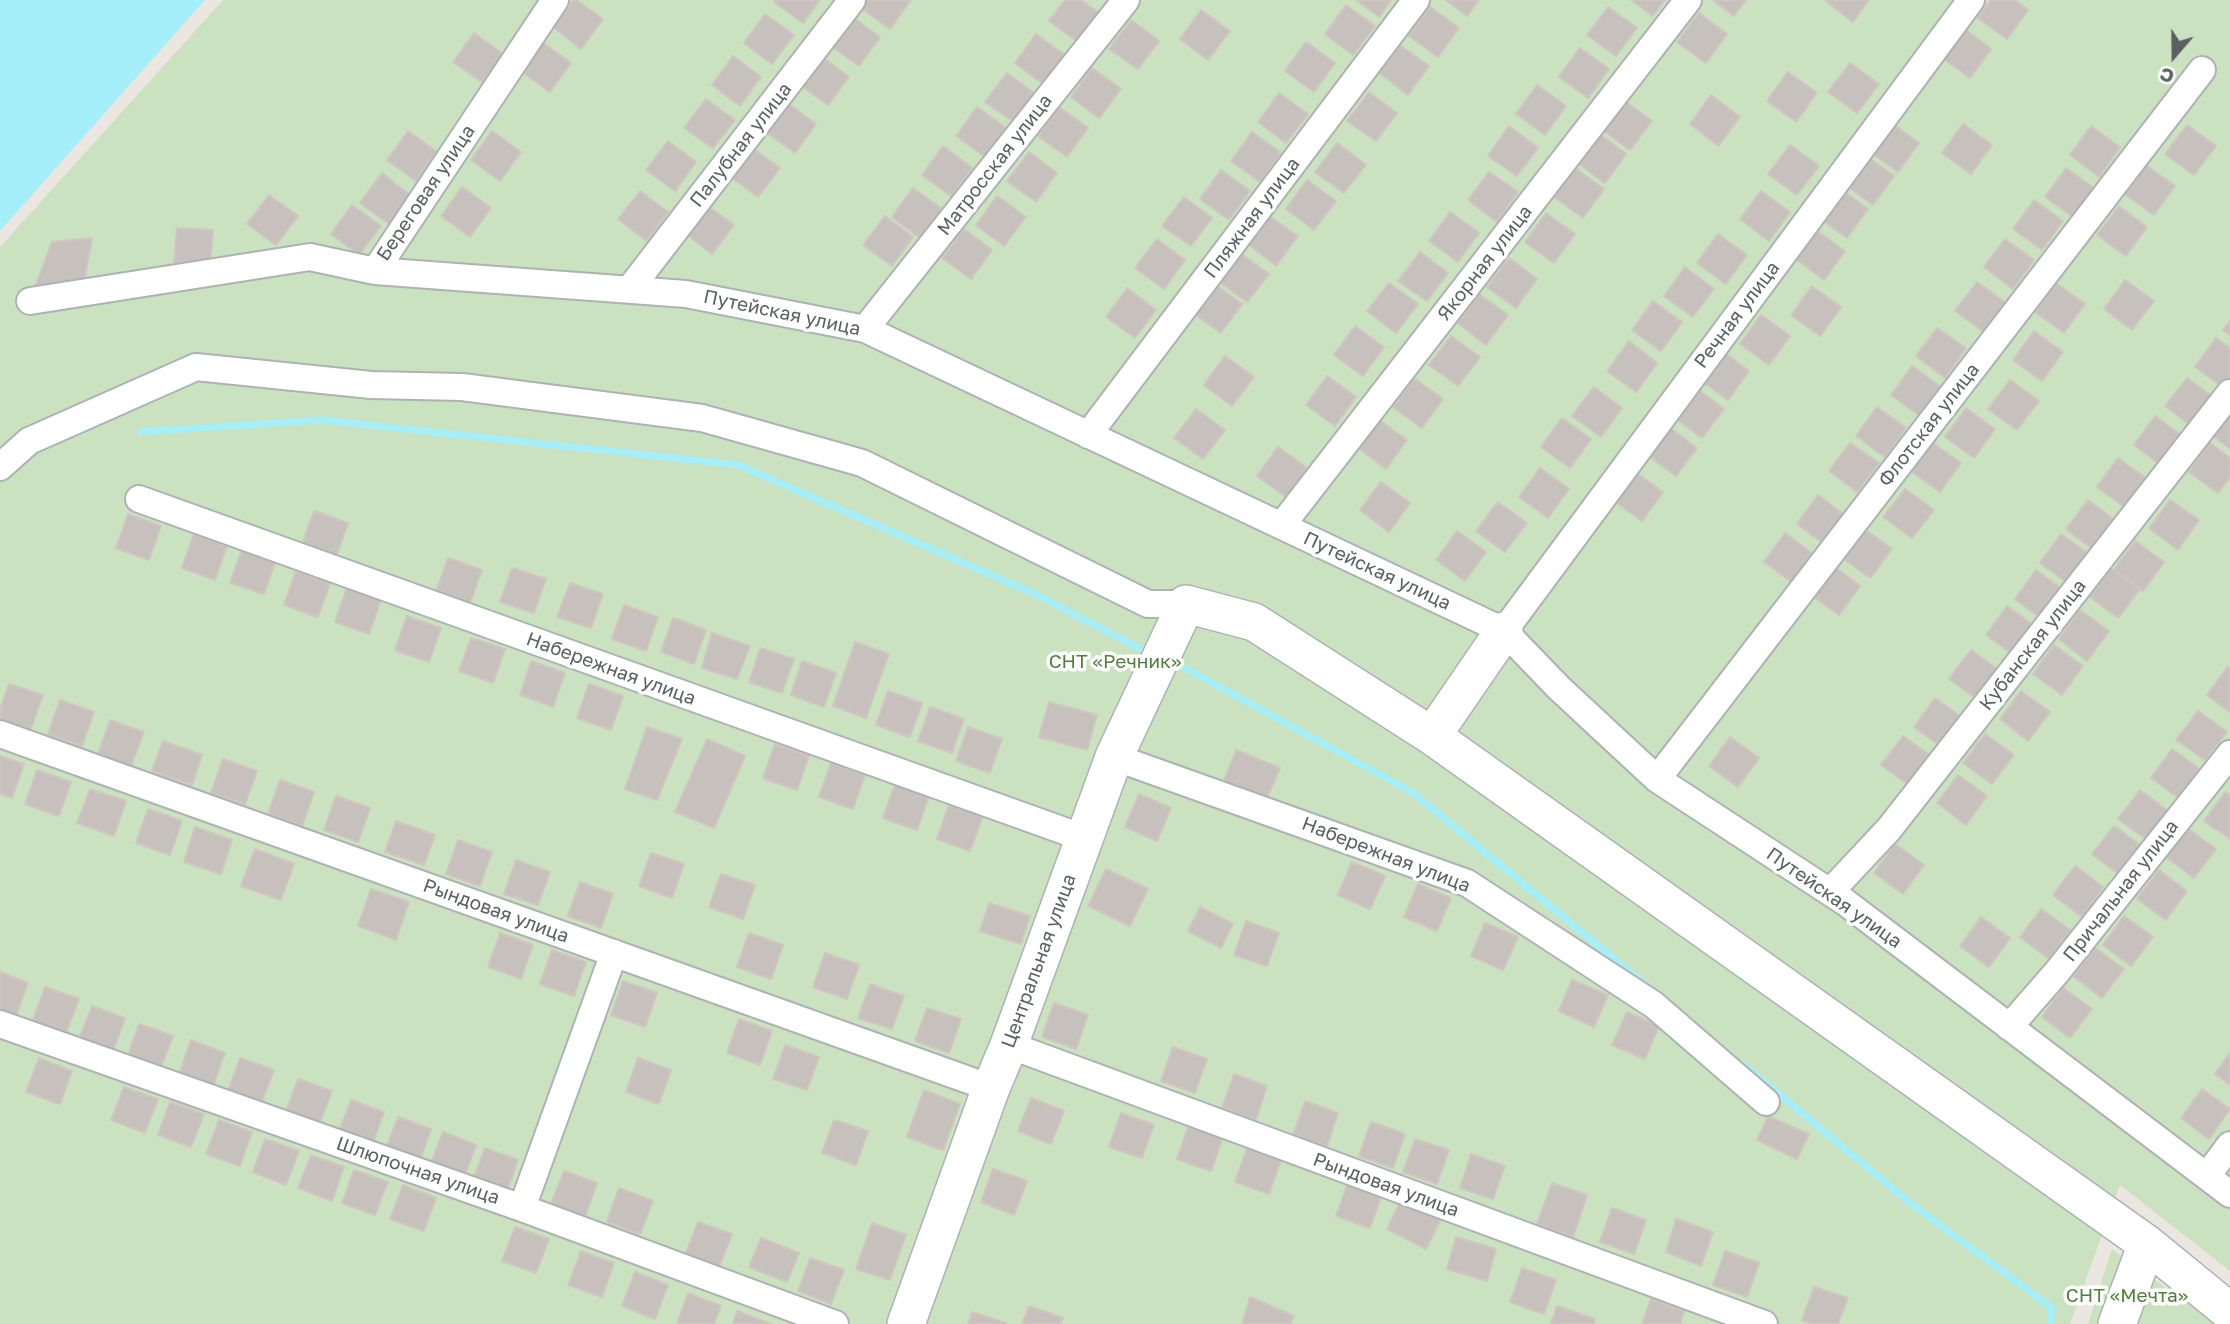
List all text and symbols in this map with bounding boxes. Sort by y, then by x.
north arrow [2139,21,2209,91]
text: С [2156,63,2177,89]
street label: Палубная улица [685,78,797,212]
street label: Матросская улица [933,90,1057,240]
street label: Береговая улица [372,121,480,265]
street label: Пляжная улица [1199,153,1305,283]
street label: Якорная улица [1433,201,1537,325]
street label: Речная улица [1690,257,1784,373]
street label: Путейская улица [701,285,863,341]
street label: Флотская улица [1874,359,1984,491]
street label: Путейская улица [1300,527,1454,615]
street label: Кубанская улица [1975,575,2091,715]
street label: Набережная улица [523,628,699,710]
park label: СНТ «Речник» [1049,651,1181,673]
street label: Набережная улица [1299,812,1473,898]
street label: Причальная улица [2059,816,2183,966]
street label: Путейская улица [1762,843,1906,953]
street label: Центральная улица [997,871,1081,1051]
street label: Рындовая улица [420,874,572,948]
street label: Шлюпочная улица [333,1132,503,1210]
street label: Рындовая улица [1310,1148,1462,1222]
park label: СНТ «Мечта» [2066,1285,2188,1307]

